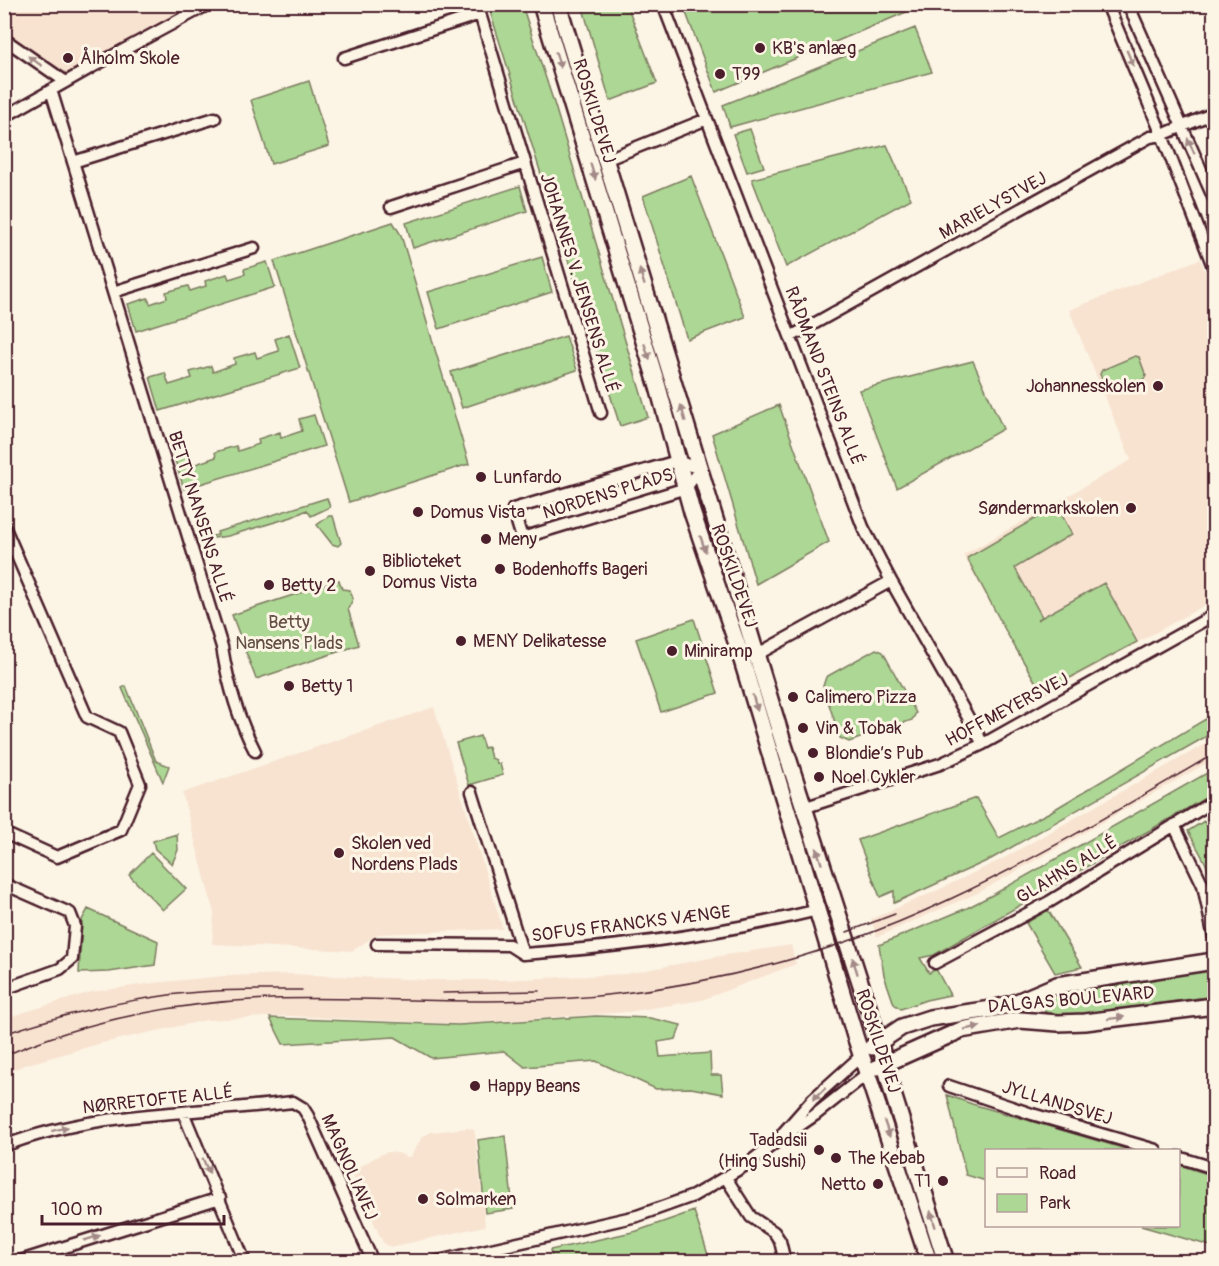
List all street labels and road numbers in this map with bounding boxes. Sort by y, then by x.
street label: ROSKILDEVEJ [567,56,621,166]
street label: MARIELYSTVEJ [935,167,1051,245]
street label: JOHANNES V. JENSENS ALLÉ [535,170,623,396]
street label: RÅDMAND STEINS ALLÉ [779,283,870,469]
street label: BETTY NANSENS ALLÉ [163,428,237,606]
street label: NORDENS PLADS [540,463,676,525]
street label: ROSKILDEVEJ [706,521,762,631]
street label: HOFFMEYERSVEJ [941,668,1073,752]
street label: GLAHNS ALLÉ [1012,831,1122,909]
street label: SOFUS FRANCKS VÆNGE [530,900,732,948]
street label: DALGAS BOULEVARD [987,981,1155,1019]
street label: ROSKILDEVEJ [850,986,906,1096]
street label: JYLLANDSVEJ [999,1075,1115,1131]
street label: NØRRETOFTE ALLÉ [82,1081,234,1119]
street label: MAGNOLIAVEJ [315,1110,383,1224]

